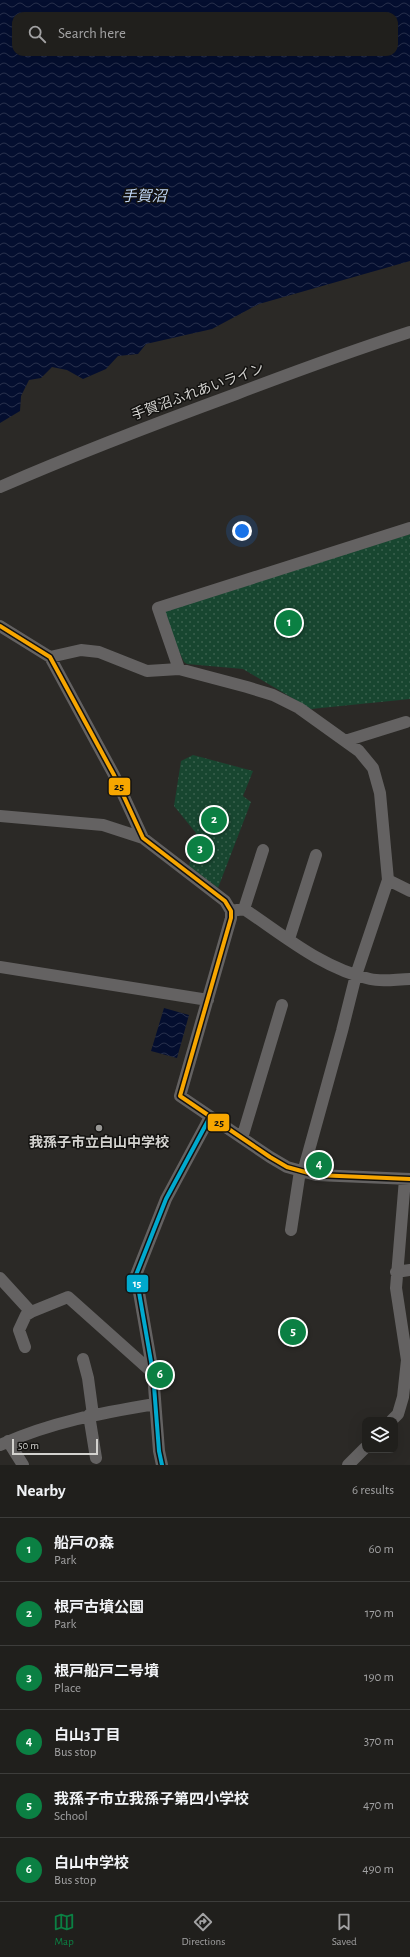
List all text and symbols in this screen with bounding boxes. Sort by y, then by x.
search box [12,12,398,56]
icon: search [26,23,48,45]
text: Search here [58,26,126,41]
water label: 手賀沼 [121,188,168,204]
street label: 手賀沼ふれあいライン [129,361,266,423]
your location [232,521,252,541]
pin: 1 [276,608,302,638]
line badge: 25 [108,777,131,796]
text: 25 [114,781,124,792]
pin: 2 [201,805,227,835]
pin: 3 [187,834,213,864]
line badge: 25 [207,1113,230,1132]
text: 25 [214,1117,224,1128]
marker: 我孫子市立白山中学校 [94,1123,104,1133]
place label: 我孫子市立白山中学校 [29,1135,169,1150]
pin: 4 [306,1150,332,1180]
line badge: 15 [126,1274,149,1293]
text: 15 [133,1278,142,1289]
pin: 5 [280,1317,306,1347]
pin: 6 [147,1360,173,1390]
map controls [362,1417,398,1453]
button: layers [362,1417,398,1453]
scale bar [12,1437,98,1456]
text: 50 m [18,1440,39,1451]
text: Nearby [16,1482,66,1499]
text: 6 results [352,1484,394,1497]
text: 船戸の森 [54,1536,114,1551]
text: 1 [27,1543,31,1556]
text: 60 m [368,1543,394,1556]
text: Park [54,1554,76,1567]
text: 根戸古墳公園 [54,1600,144,1615]
text: 2 [26,1607,32,1620]
text: 170 m [365,1607,394,1620]
text: Park [54,1618,76,1631]
text: 根戸船戸二号墳 [54,1664,159,1679]
text: 3 [26,1671,32,1684]
text: 190 m [364,1671,394,1684]
text: Place [54,1682,81,1695]
text: 白山3丁目 [54,1728,120,1743]
text: 4 [26,1735,32,1748]
text: 370 m [364,1735,394,1748]
text: Bus stop [54,1746,96,1759]
text: 我孫子市立我孫子第四小学校 [54,1792,249,1807]
text: 5 [26,1799,32,1812]
text: 470 m [363,1799,394,1812]
text: School [54,1810,88,1823]
text: 白山中学校 [54,1856,129,1871]
text: 6 [26,1863,32,1876]
text: 490 m [362,1863,394,1876]
text: Bus stop [54,1874,96,1887]
tab: Map [53,1911,75,1948]
tab: Directions [181,1911,225,1948]
tab: Saved [332,1911,357,1948]

